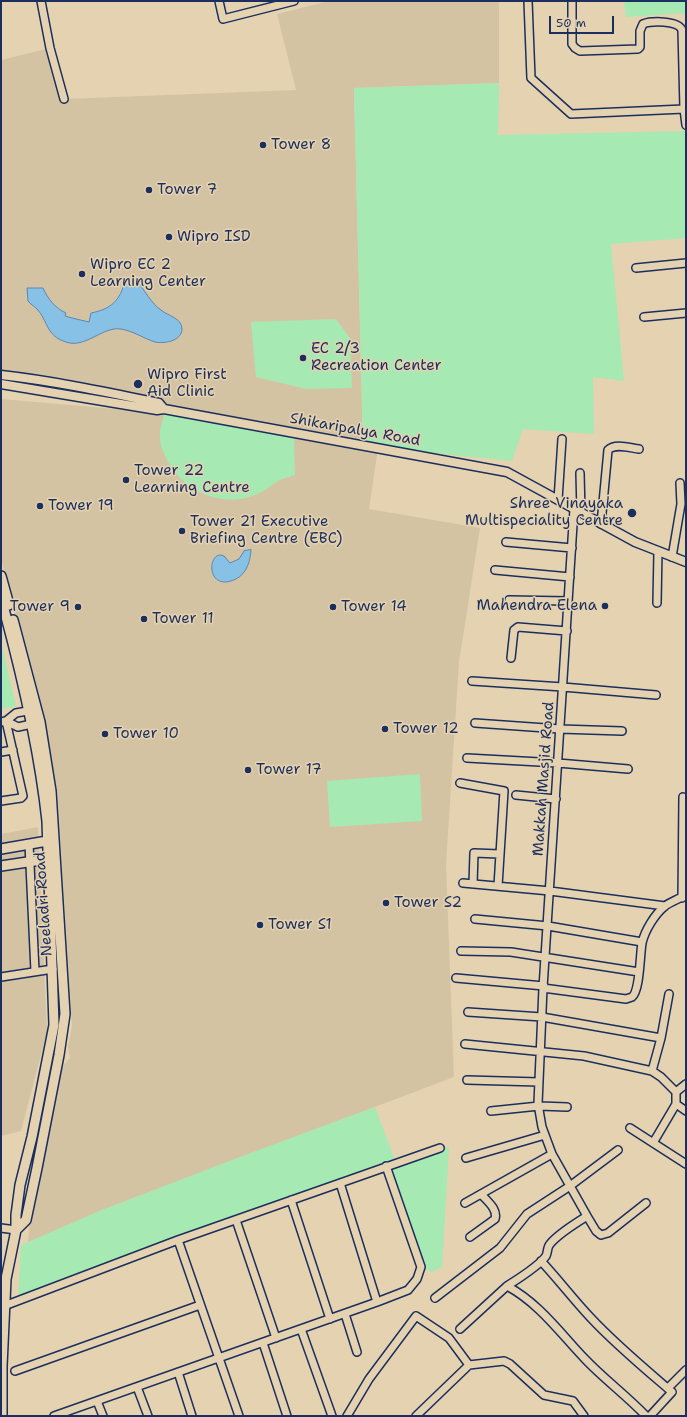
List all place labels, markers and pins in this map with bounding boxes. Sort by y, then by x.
place label: Tower 8 [271,136,331,154]
marker: Tower 8 [258,140,268,150]
place label: Tower 7 [157,181,217,199]
marker: Tower 7 [144,185,154,195]
place label: Wipro ISD [177,228,251,246]
marker: Wipro ISD [164,232,174,242]
place label: Wipro EC 2 Learning Center [90,256,206,291]
marker: Wipro EC 2 Learning Center [77,269,87,279]
place label: EC 2/3 Recreation Center [311,340,442,375]
marker: EC 2/3 Recreation Center [298,353,308,363]
place label: Wipro First Aid Clinic [147,366,227,401]
marker: Wipro First Aid Clinic [132,378,144,390]
place label: Tower 22 Learning Centre [134,462,250,497]
marker: Tower 22 Learning Centre [121,475,131,485]
place label: Shree Vinayaka Multispeciality Centre [465,495,623,530]
place label: Tower 19 [48,497,114,515]
marker: Tower 19 [35,501,45,511]
marker: Shree Vinayaka Multispeciality Centre [626,507,638,519]
place label: Tower 21 Executive Briefing Centre (EBC) [190,513,342,548]
marker: Tower 21 Executive Briefing Centre (EBC) [177,526,187,536]
place label: Mahendra Elena [476,597,597,615]
place label: Tower 9 [10,598,70,616]
place label: Tower 14 [341,598,407,616]
marker: Mahendra Elena [600,601,610,611]
marker: Tower 9 [73,602,83,612]
marker: Tower 14 [328,602,338,612]
place label: Tower 11 [152,610,214,628]
marker: Tower 11 [139,614,149,624]
place label: Tower 12 [393,720,459,738]
marker: Tower 12 [380,724,390,734]
place label: Tower 10 [113,725,179,743]
marker: Tower 10 [100,729,110,739]
place label: Tower 17 [256,761,322,779]
marker: Tower 17 [243,765,253,775]
place label: Tower S2 [394,894,462,912]
marker: Tower S2 [381,898,391,908]
place label: Tower S1 [268,916,332,934]
marker: Tower S1 [255,920,265,930]

